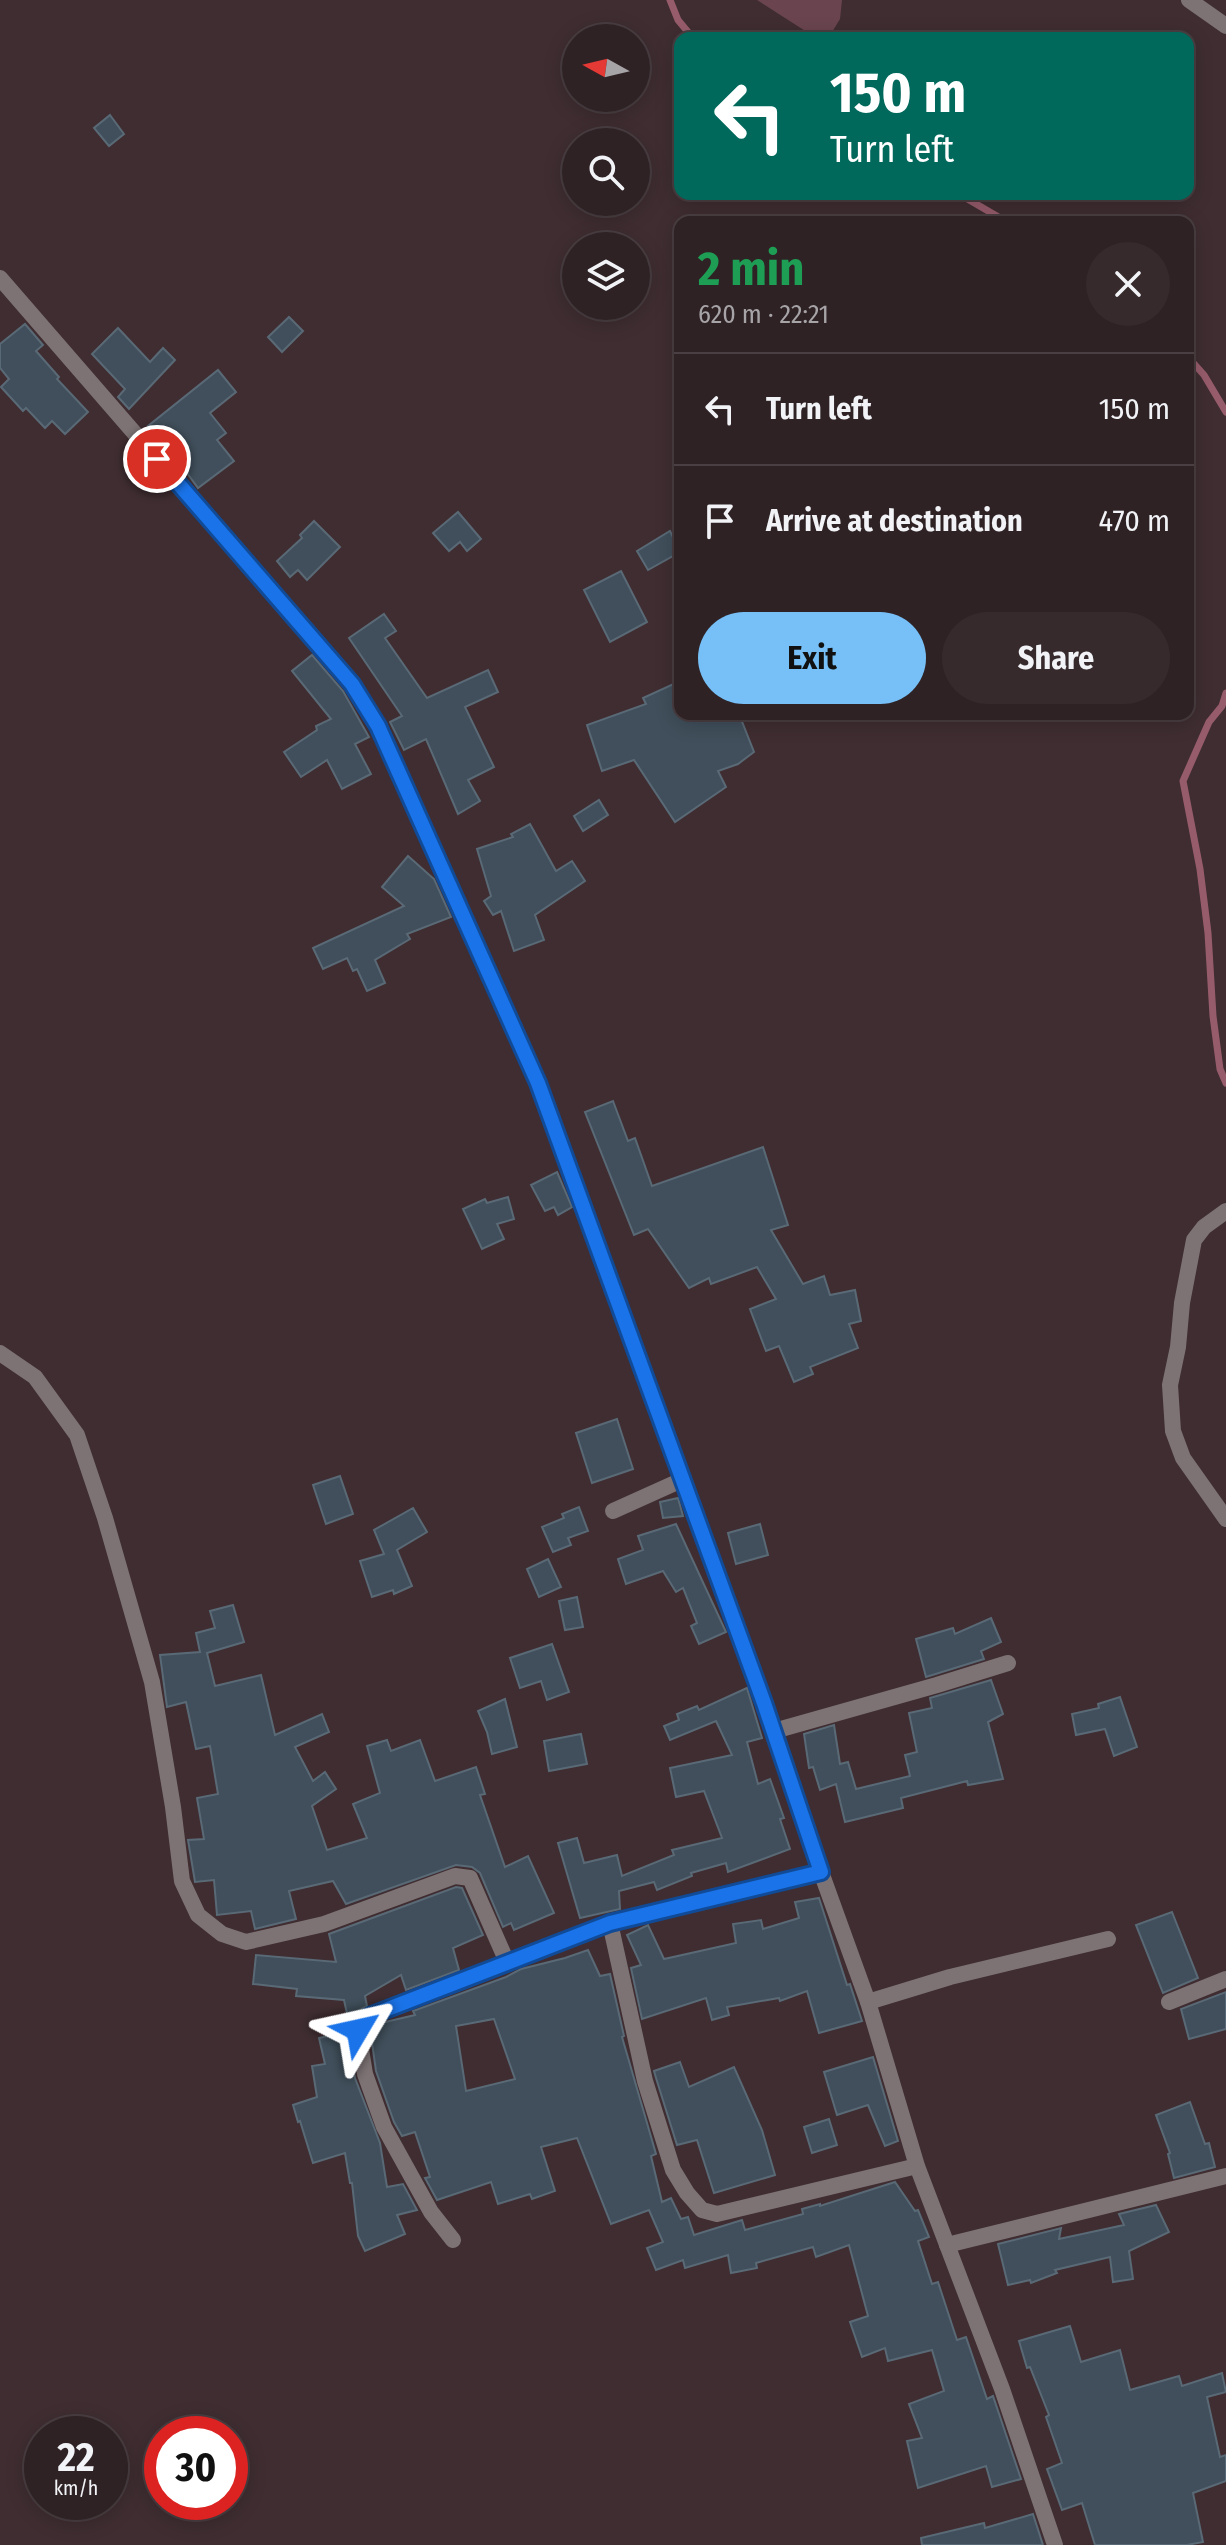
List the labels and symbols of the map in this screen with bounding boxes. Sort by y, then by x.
north arrow [562,24,650,112]
pin [123,425,191,493]
position arrow [316,1988,400,2072]
speed limit sign: 30 [144,2416,248,2520]

